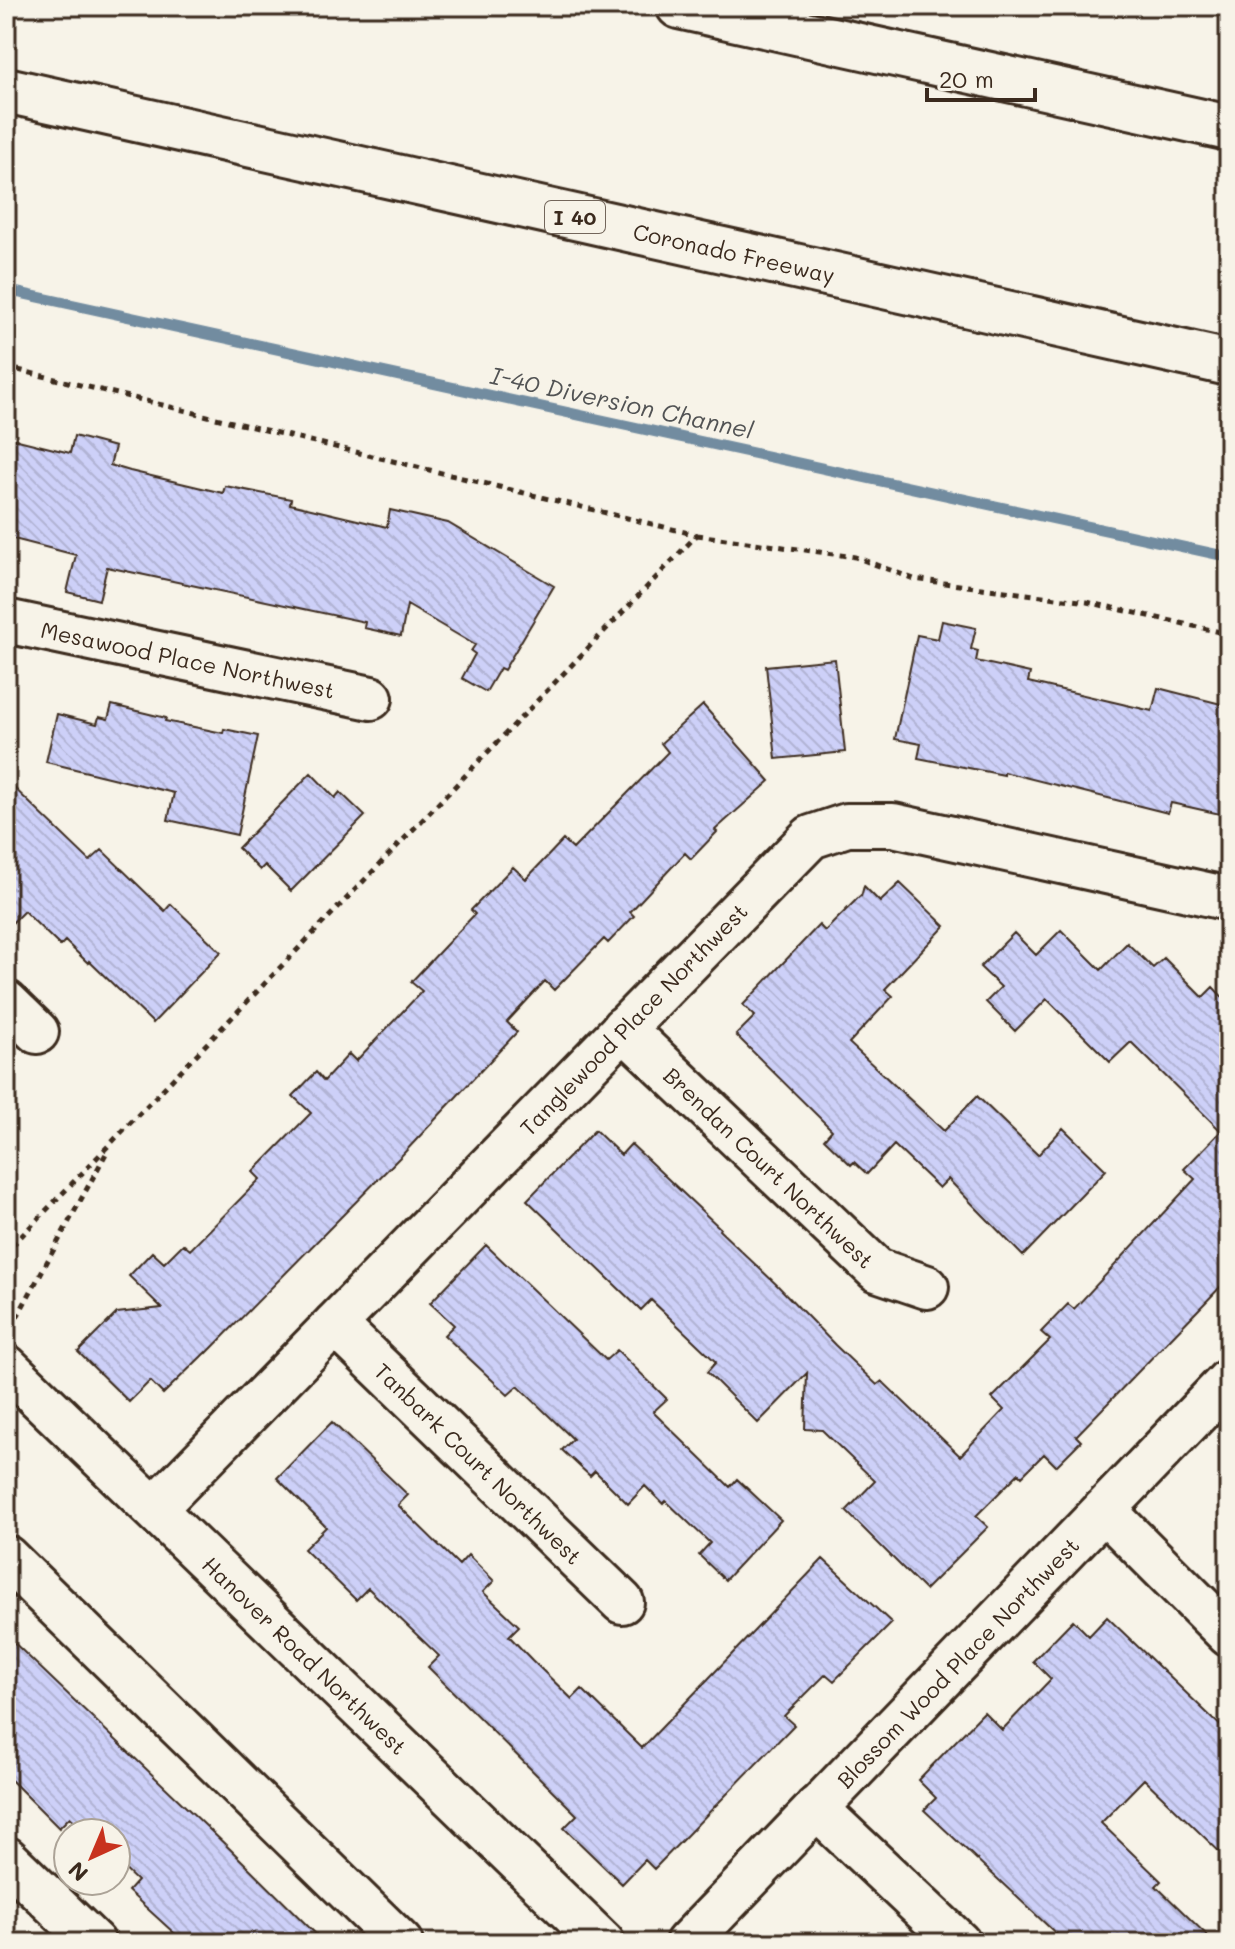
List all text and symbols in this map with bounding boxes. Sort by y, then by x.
scale bar [927,52,1035,102]
text: 20 m [939,63,994,94]
road number: I 40 [545,201,605,233]
street label: Coronado Freeway [631,216,838,289]
water label: I-40 Diversion Channel [488,359,756,445]
street label: Mesawood Place Northwest [38,614,338,705]
street label: Tanglewood Place Northwest [513,896,753,1141]
street label: Brendan Court Northwest [658,1060,880,1274]
street label: Tanbark Court Northwest [369,1356,589,1570]
street label: Blossom Wood Place Northwest [830,1530,1085,1794]
street label: Hanover Road Northwest [197,1550,414,1761]
north arrow [52,1817,132,1897]
text: N [62,1856,94,1888]

